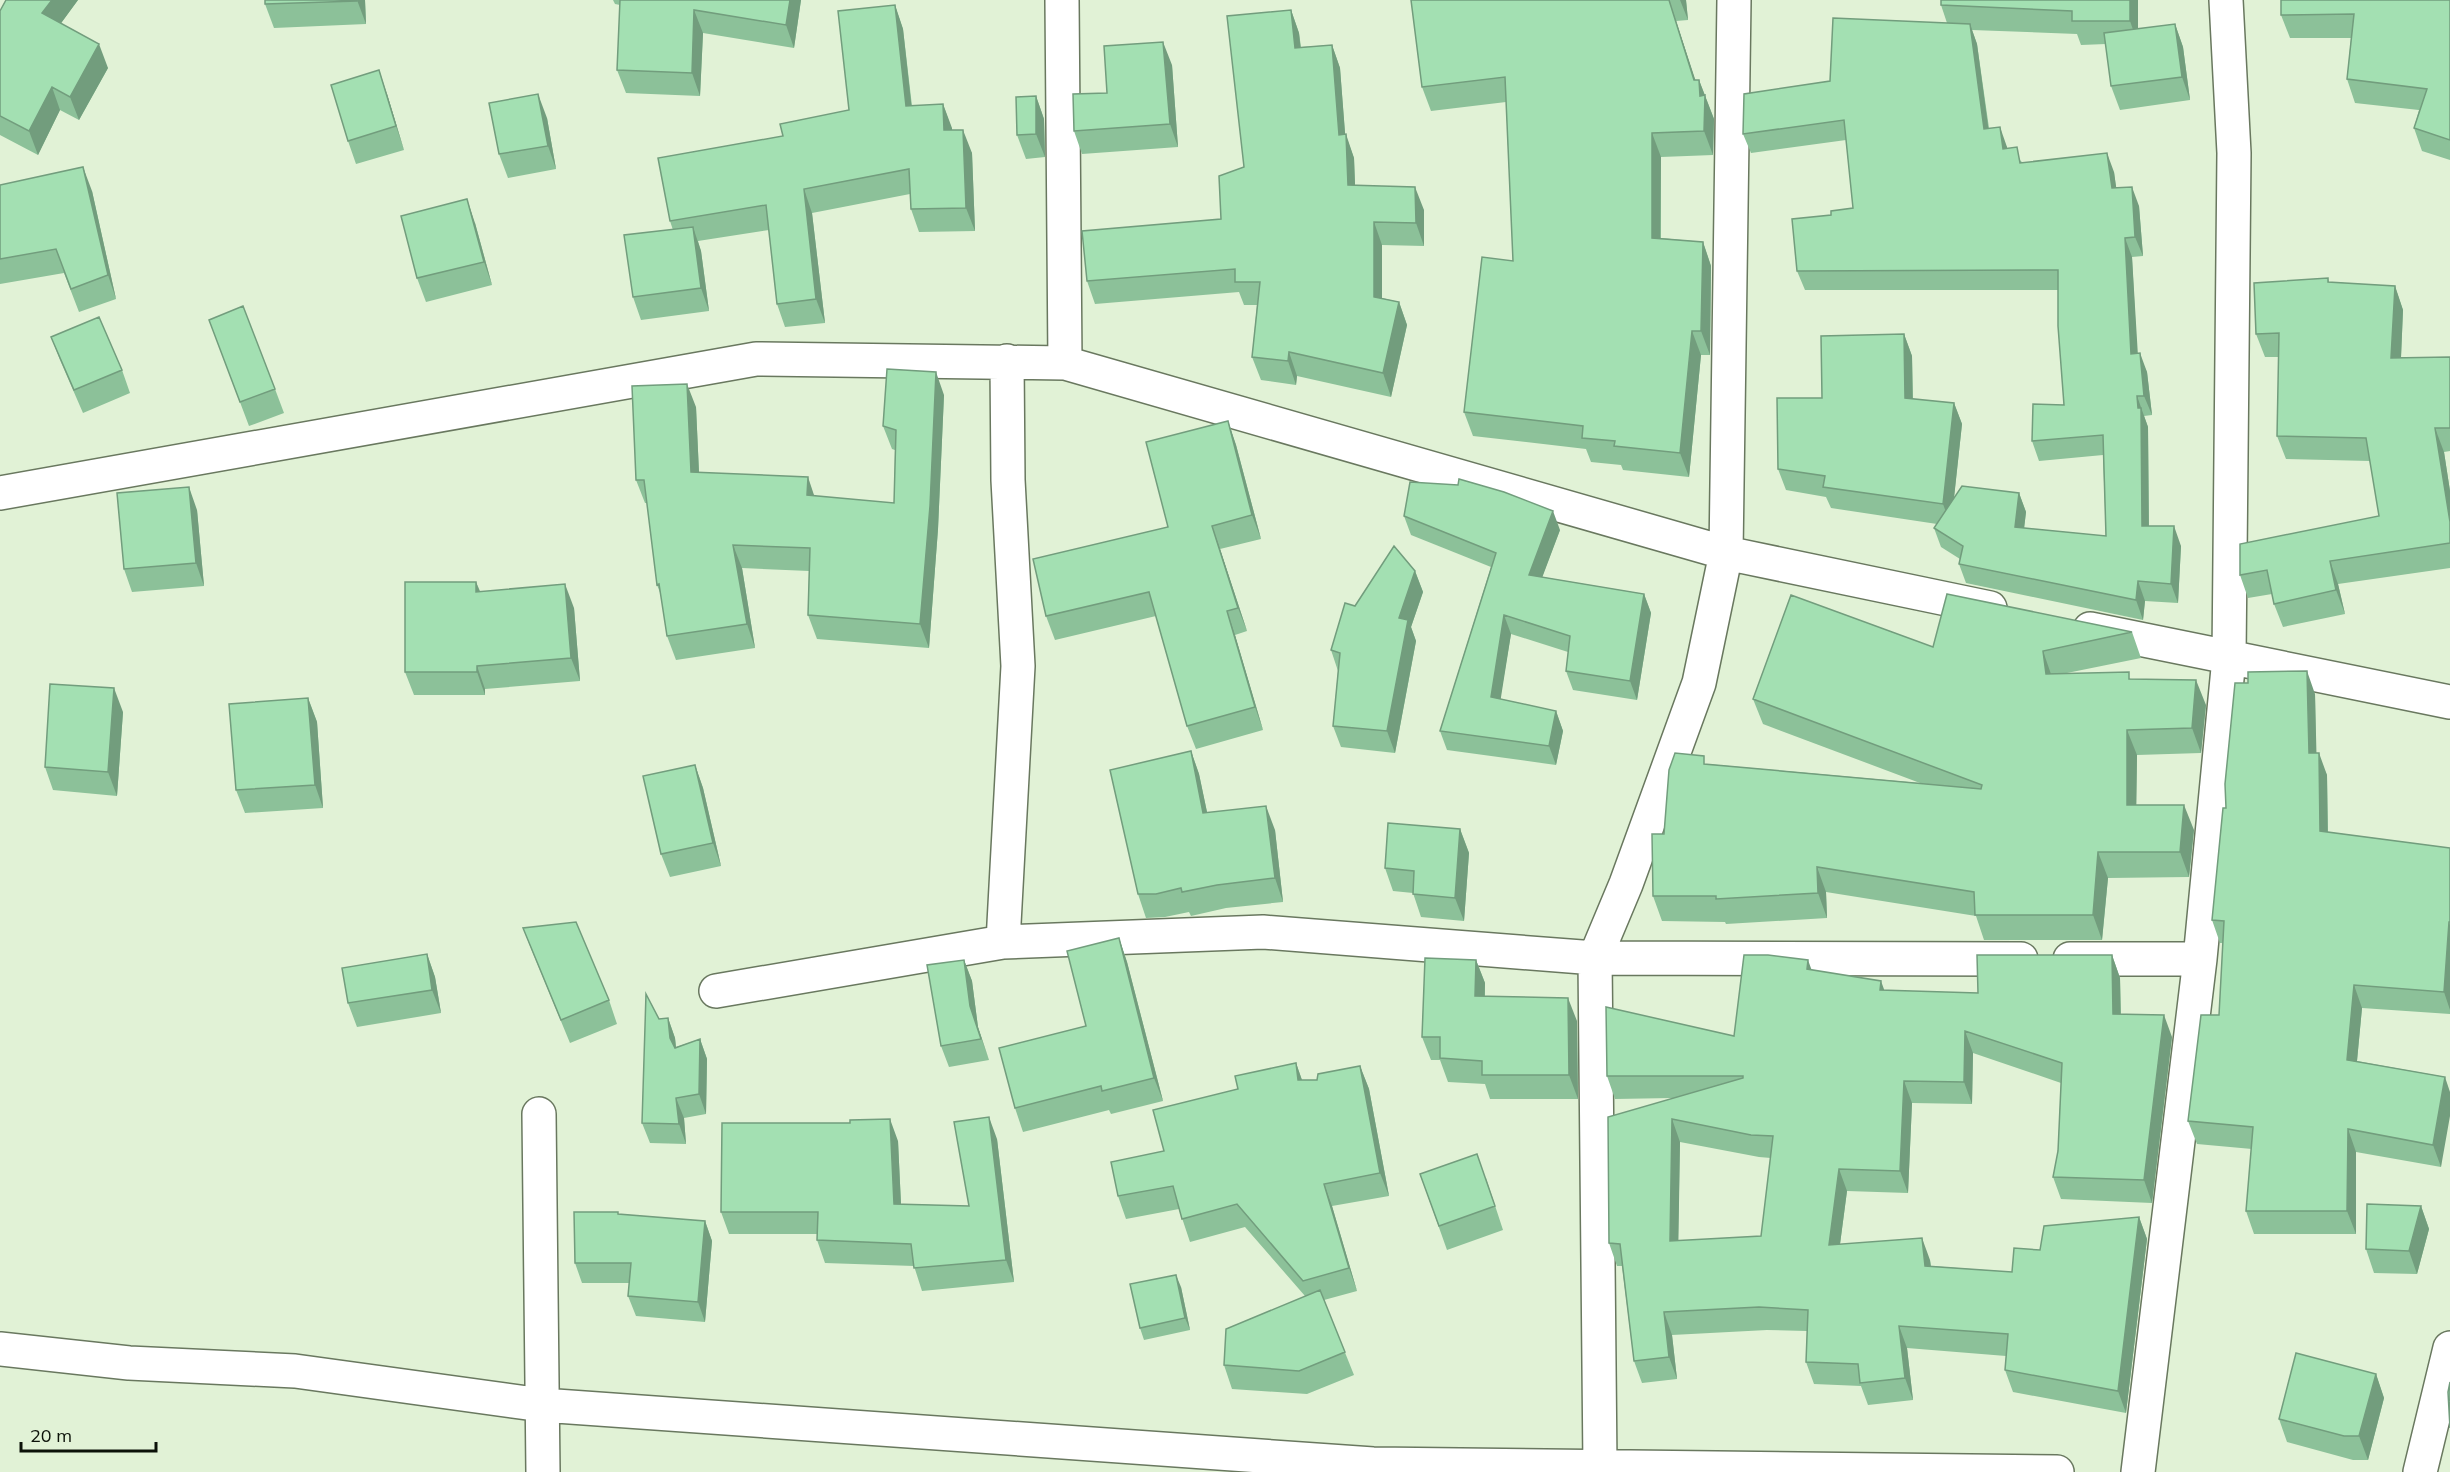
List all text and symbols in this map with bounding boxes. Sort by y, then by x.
scale bar [21,1415,156,1453]
text: 20 m [30,1424,72,1447]

